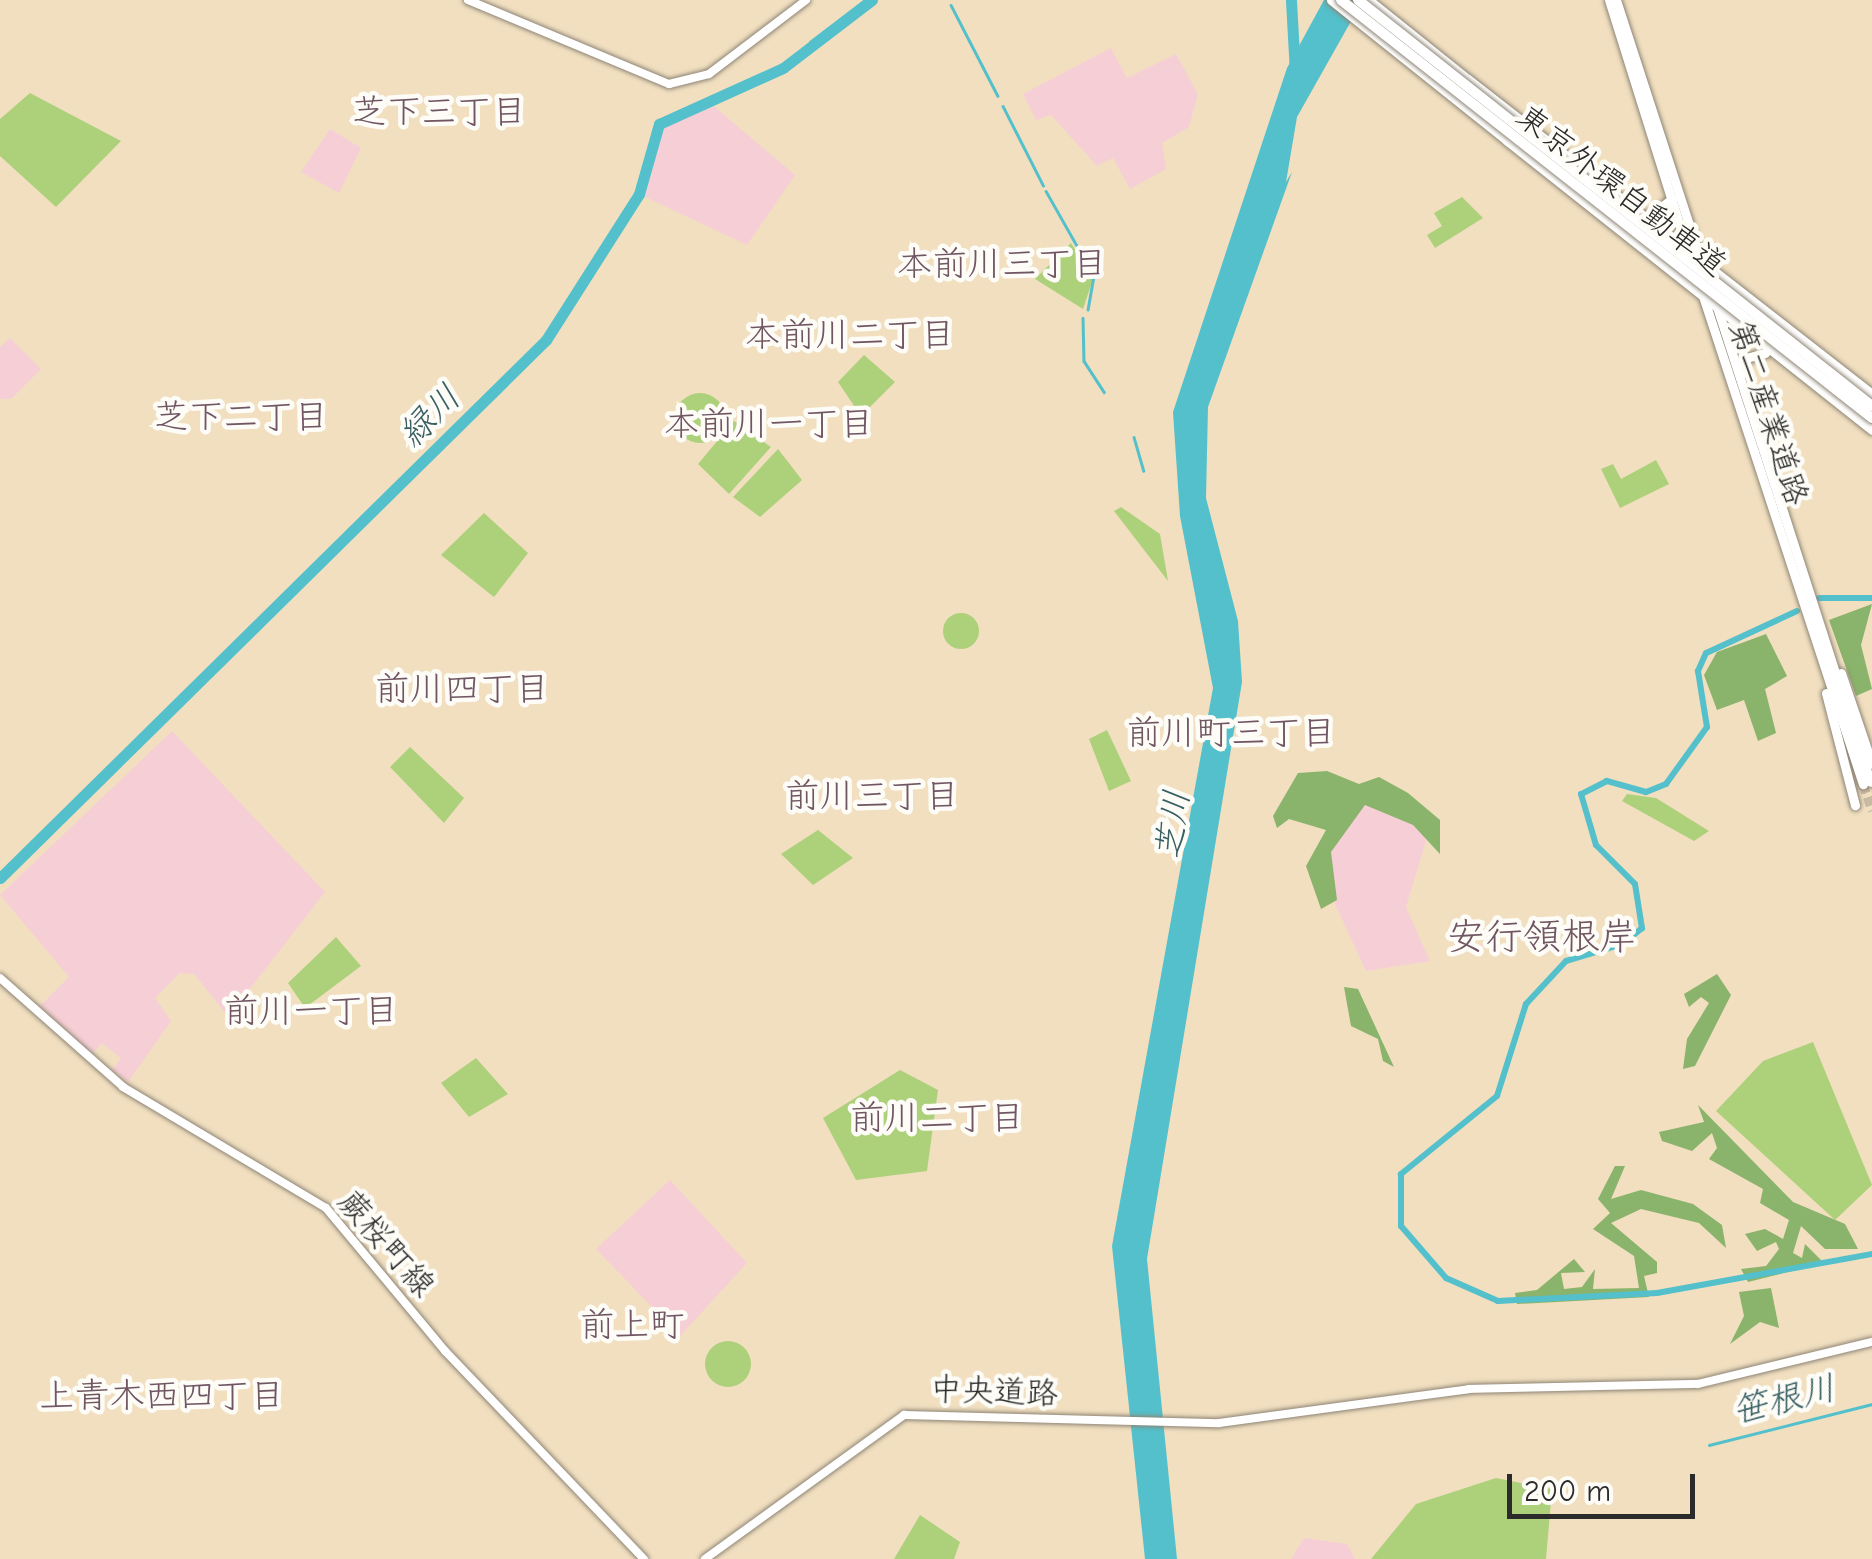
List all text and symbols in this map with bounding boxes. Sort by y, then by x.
district label: 芝下三丁目 [352,91,526,133]
street label: 東京外環自動車道 [1508,97,1734,285]
district label: 本前川三丁目 [897,243,1107,285]
district label: 本前川二丁目 [745,314,955,356]
street label: 第二産業道路 [1720,316,1816,510]
water label: 緑川 [390,376,470,456]
district label: 芝下二丁目 [154,396,328,438]
district label: 本前川一丁目 [664,403,874,445]
district label: 前川四丁目 [375,668,549,710]
district label: 前川町三丁目 [1126,712,1336,754]
district label: 前川三丁目 [785,775,959,817]
water label: 芝川 [1147,787,1199,863]
district label: 安行領根岸 [1447,915,1637,961]
district label: 前川一丁目 [224,990,398,1032]
district label: 前川二丁目 [850,1097,1024,1139]
street label: 蕨桜町線 [330,1183,442,1305]
district label: 前上町 [580,1304,684,1346]
water label: 笹根川 [1728,1367,1840,1433]
street label: 中央道路 [929,1371,1059,1413]
district label: 上青木西四丁目 [40,1375,284,1417]
scale bar [1512,1454,1700,1516]
text: 200 m [1524,1474,1611,1509]

